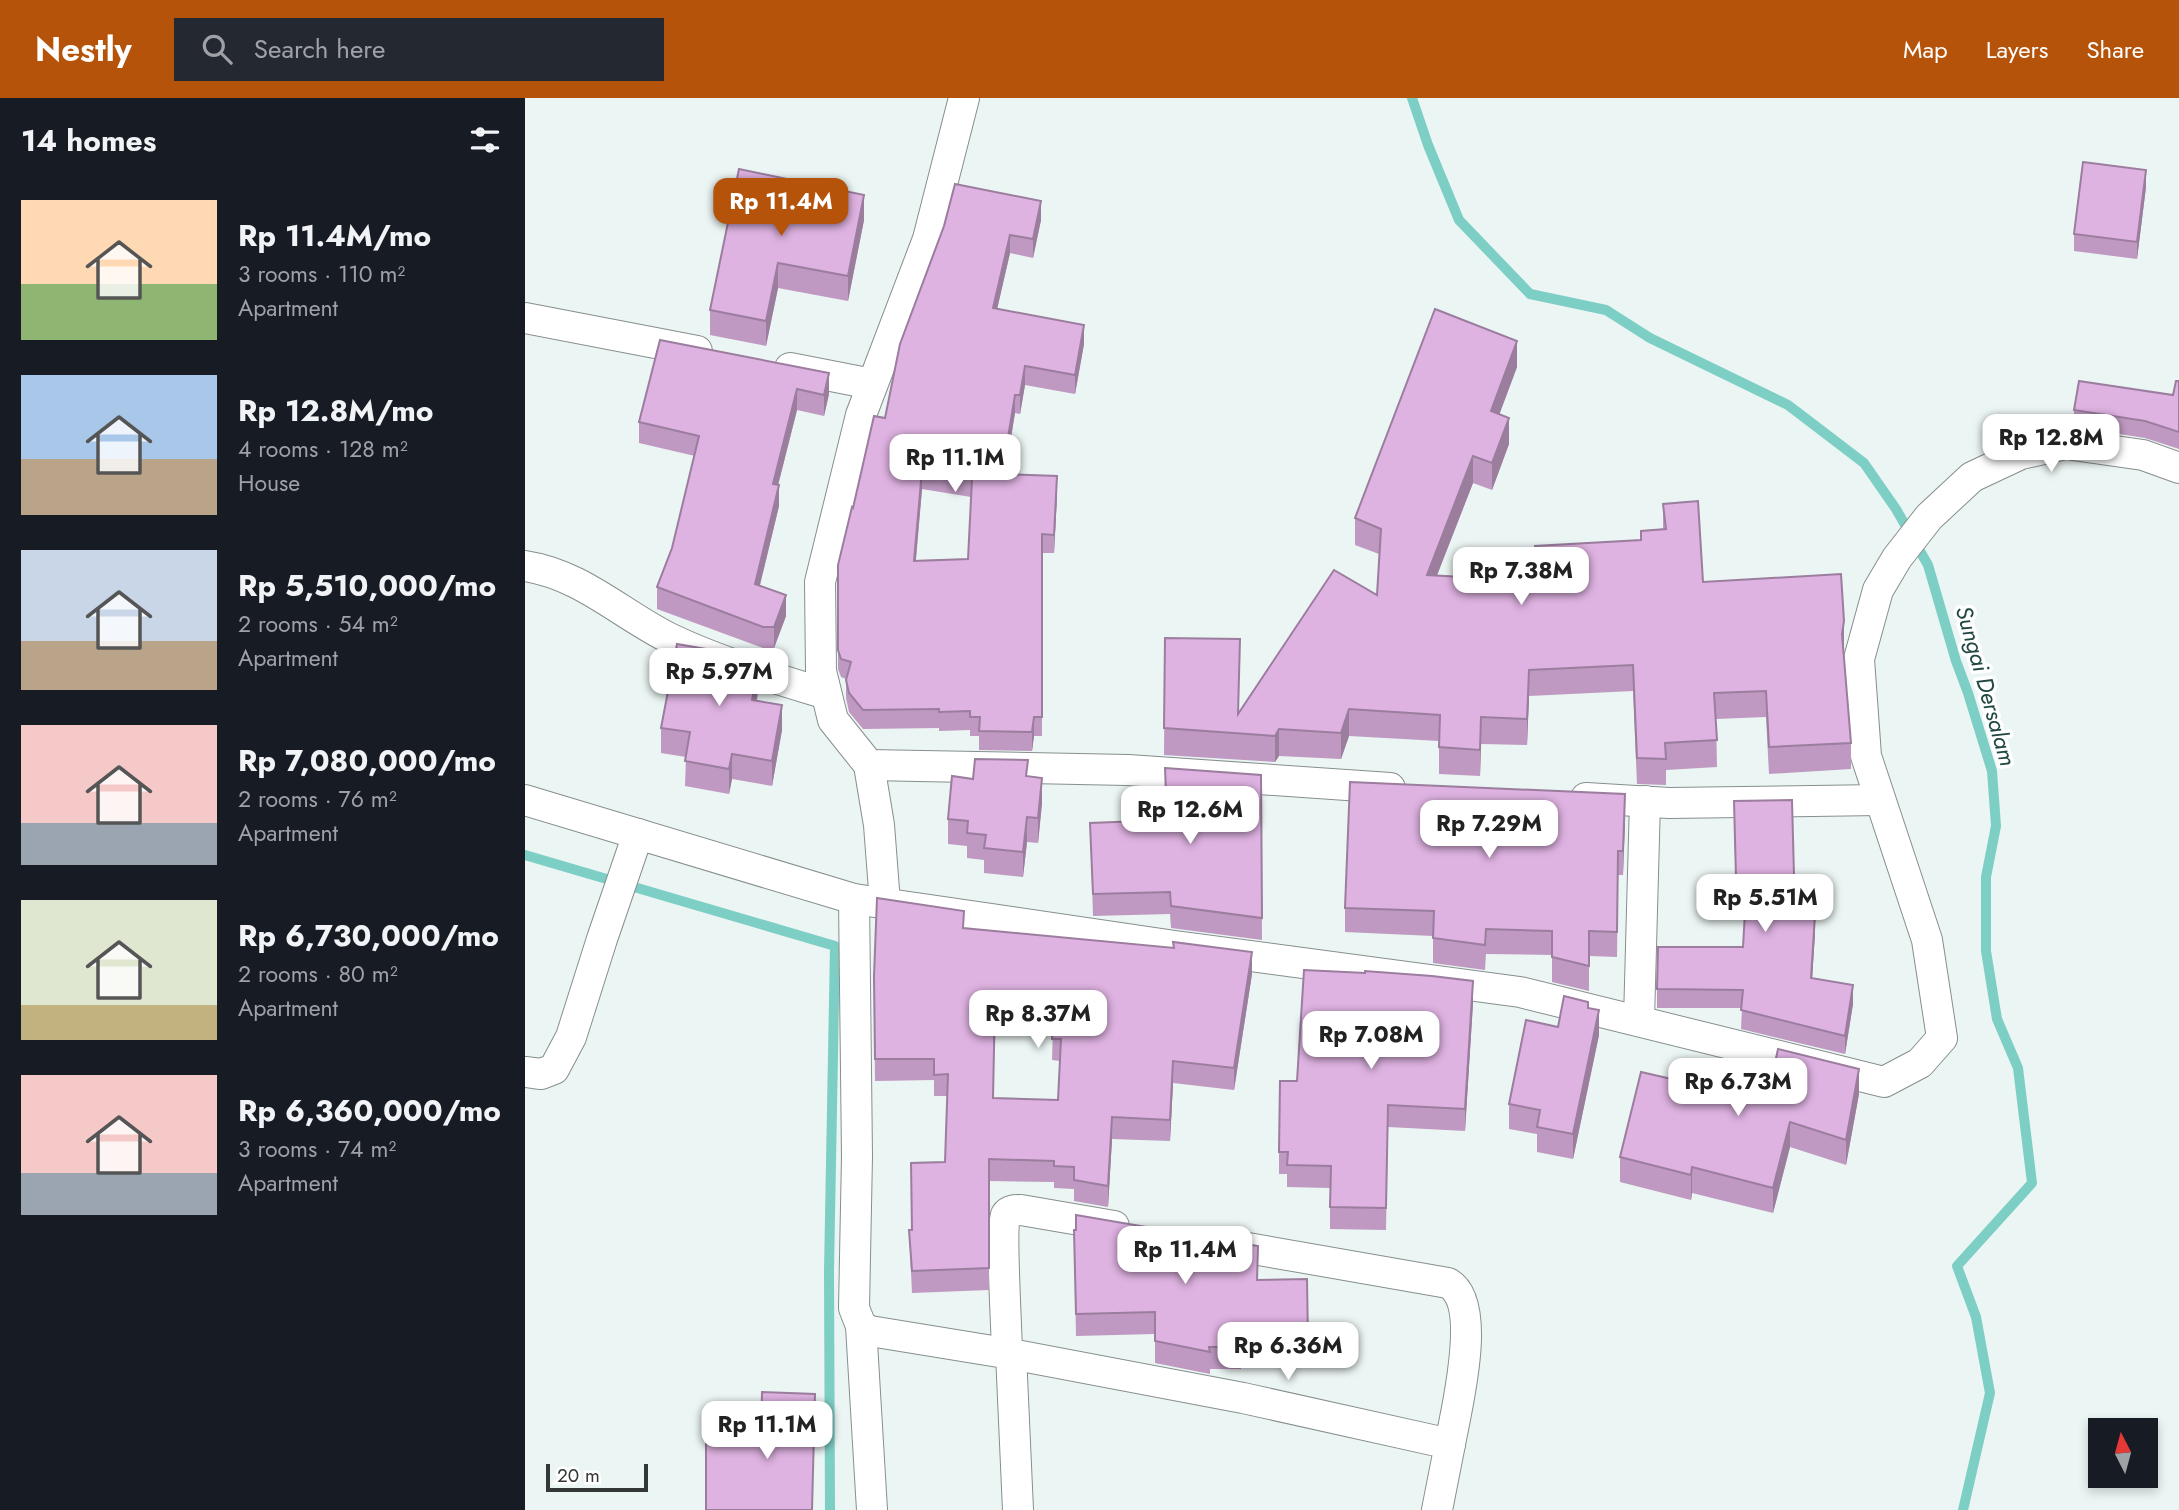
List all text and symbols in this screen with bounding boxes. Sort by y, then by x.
search box [174,18,664,81]
text: Nestly [35,26,132,73]
icon: search [198,30,236,68]
text: Search here [254,30,385,68]
text: Map [1903,32,1948,67]
text: Layers [1986,32,2048,67]
text: Share [2086,32,2144,67]
text: 14 homes [21,119,156,162]
icon: filters [466,121,504,159]
pin: Rp 11.4M [709,178,853,238]
text: Rp 11.4M [729,184,833,218]
text: Rp 11.4M/mo [238,214,431,257]
icon: home [77,228,161,312]
text: 3 rooms · 110 m² [238,257,405,291]
text: Apartment [238,291,338,325]
text: Rp 12.8M/mo [238,389,434,432]
icon: home [77,403,161,487]
pin: Rp 12.8M [1979,414,2123,474]
text: Rp 12.8M [1998,420,2104,454]
text: 4 rooms · 128 m² [238,432,408,466]
pin: Rp 11.1M [883,434,1027,494]
text: Rp 11.1M [906,440,1005,474]
text: House [238,466,300,500]
pin: Rp 7.38M [1449,547,1593,607]
text: Rp 7.38M [1469,553,1573,587]
text: Rp 5,510,000/mo [238,564,496,607]
icon: home [77,578,161,662]
water label: Sungai Dersalam [1947,602,2025,770]
text: 2 rooms · 54 m² [238,607,398,641]
text: Apartment [238,641,338,675]
pin: Rp 5.97M [647,648,791,708]
text: Rp 5.97M [665,654,773,688]
text: Rp 7,080,000/mo [238,739,496,782]
icon: home [77,753,161,837]
text: 2 rooms · 76 m² [238,782,397,816]
pin: Rp 12.6M [1118,786,1262,846]
text: Rp 12.6M [1137,792,1243,826]
pin: Rp 7.29M [1417,800,1561,860]
text: Rp 7.29M [1436,806,1542,840]
text: Apartment [238,816,338,850]
pin: Rp 5.51M [1693,874,1837,934]
text: Rp 5.51M [1712,880,1818,914]
text: Rp 6,730,000/mo [238,914,499,957]
icon: home [77,928,161,1012]
text: 2 rooms · 80 m² [238,957,398,991]
pin: Rp 8.37M [966,990,1110,1050]
text: Apartment [238,991,338,1025]
text: Rp 8.37M [985,996,1091,1030]
pin: Rp 7.08M [1299,1012,1443,1071]
text: Rp 7.08M [1318,1017,1424,1051]
pin: Rp 6.73M [1666,1058,1810,1118]
text: Rp 6.73M [1684,1064,1792,1098]
text: Rp 6,360,000/mo [238,1089,501,1132]
icon: home [77,1103,161,1187]
text: 3 rooms · 74 m² [238,1132,396,1166]
text: Apartment [238,1166,338,1200]
pin: Rp 11.4M [1113,1226,1257,1286]
text: Rp 11.4M [1133,1232,1237,1266]
pin: Rp 6.36M [1216,1322,1360,1382]
text: Rp 6.36M [1234,1328,1342,1362]
pin: Rp 11.1M [695,1402,839,1461]
text: Rp 11.1M [718,1407,817,1441]
north arrow [2088,1418,2158,1488]
map controls [2088,1418,2158,1488]
scale bar [546,1461,647,1493]
text: 20 m [557,1462,600,1489]

